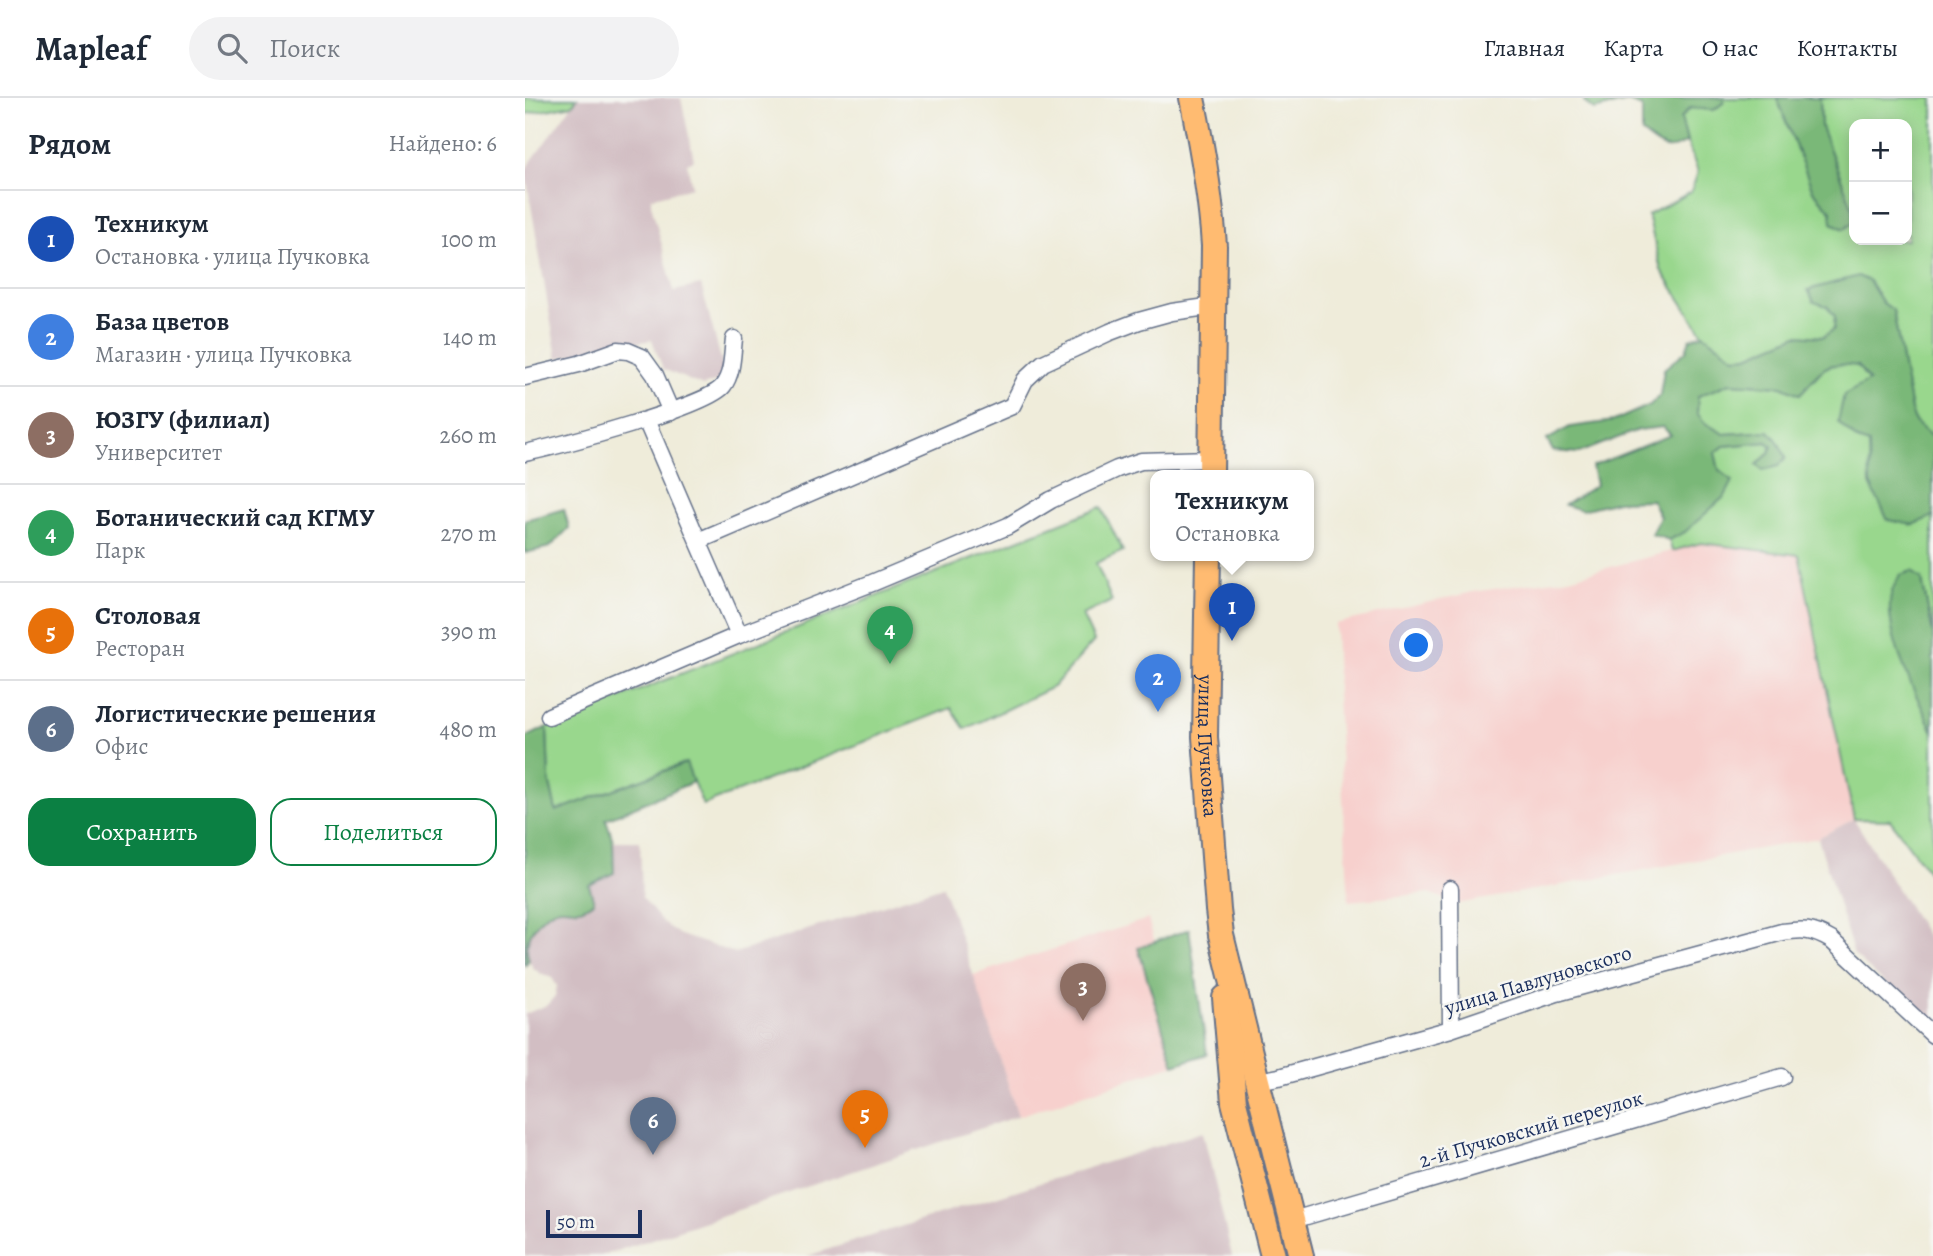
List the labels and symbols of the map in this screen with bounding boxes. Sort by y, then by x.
pin: 1 [1209,583,1255,641]
pin: 4 [867,606,913,664]
your location [1399,628,1433,662]
pin: 2 [1135,654,1181,712]
street label: улица Пучковка [1191,673,1225,819]
street label: улица Павлуновского [1440,938,1635,1022]
pin: 3 [1060,963,1106,1021]
street label: 2-й Пучковский переулок [1416,1084,1646,1174]
pin: 5 [842,1090,888,1148]
pin: 6 [630,1097,676,1155]
scale bar [546,1207,642,1239]

